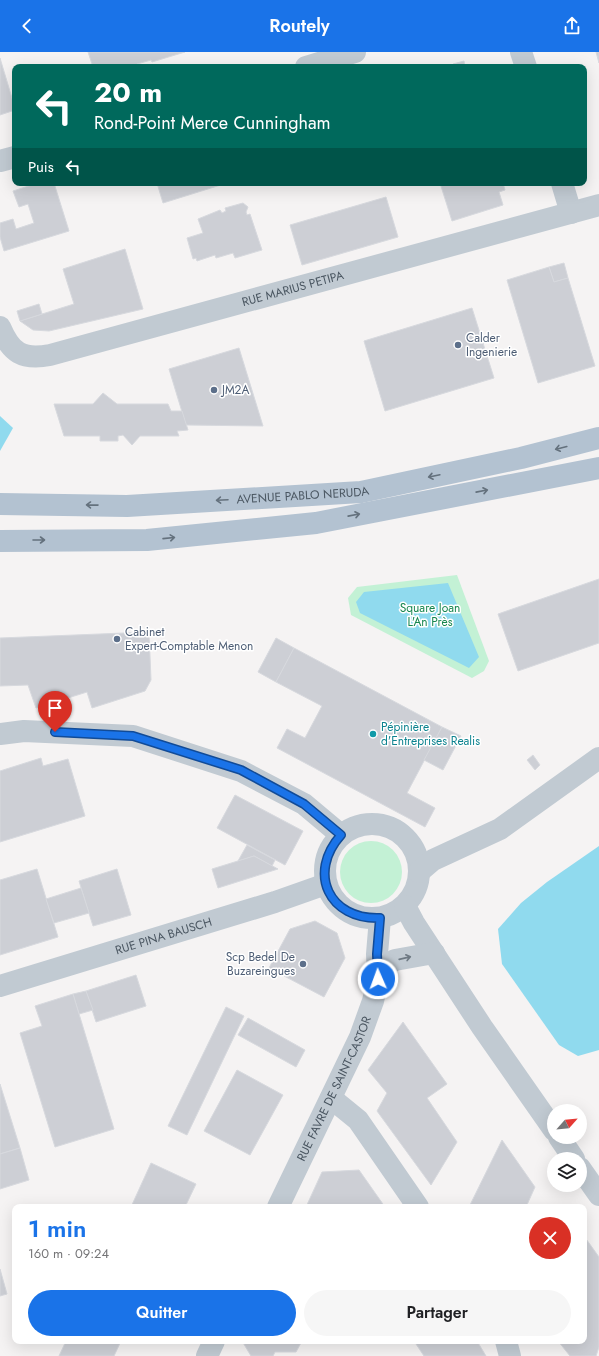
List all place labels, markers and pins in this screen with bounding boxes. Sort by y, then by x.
place label: Calder Ingenierie [466,329,517,361]
marker: Calder Ingenierie [453,340,463,350]
place label: JM2A [220,381,249,399]
marker: JM2A [209,385,219,395]
place label: Cabinet Expert-Comptable Menon [125,623,253,655]
marker: Cabinet Expert-Comptable Menon [112,634,122,644]
pin [38,691,72,732]
place label: Pépinière d'Entreprises Realis [381,718,480,750]
marker: Pépinière d'Entreprises Realis [368,729,378,739]
place label: Scp Bedel De Buzareingues [226,948,295,980]
marker: Scp Bedel De Buzareingues [298,959,308,969]

